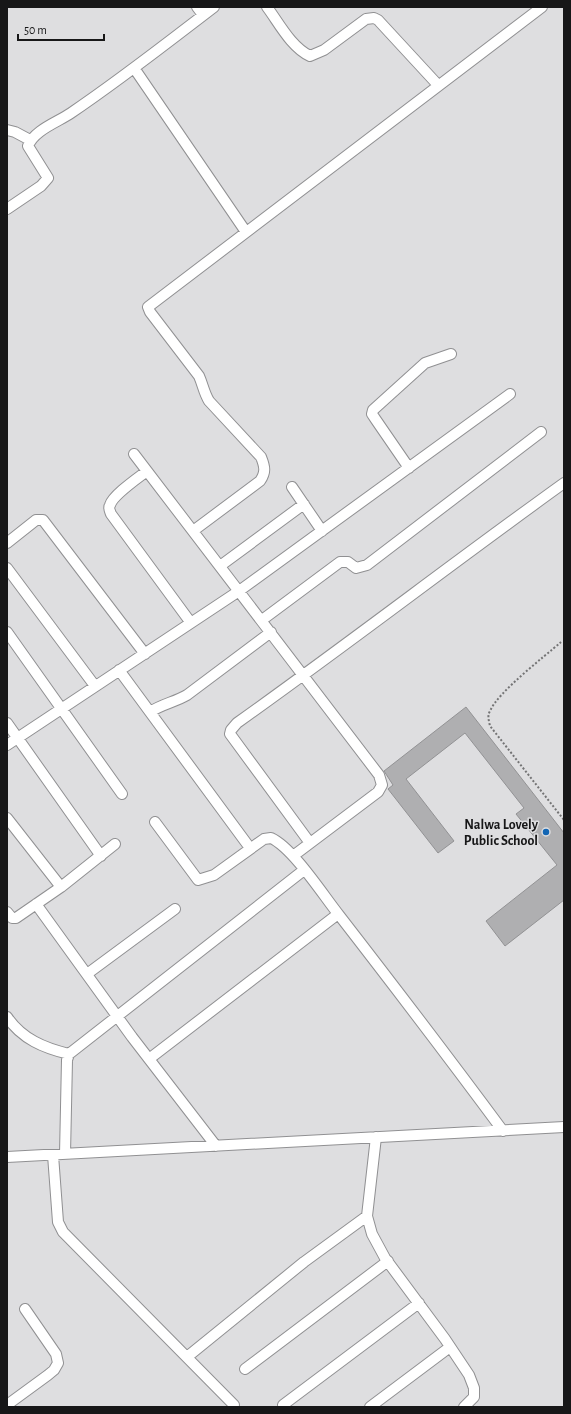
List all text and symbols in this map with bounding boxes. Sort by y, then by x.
scale bar [18,16,104,42]
text: 50 m [24,24,47,36]
place label: Nalwa Lovely Public School [464,818,539,848]
marker: Nalwa Lovely Public School [541,827,551,837]

